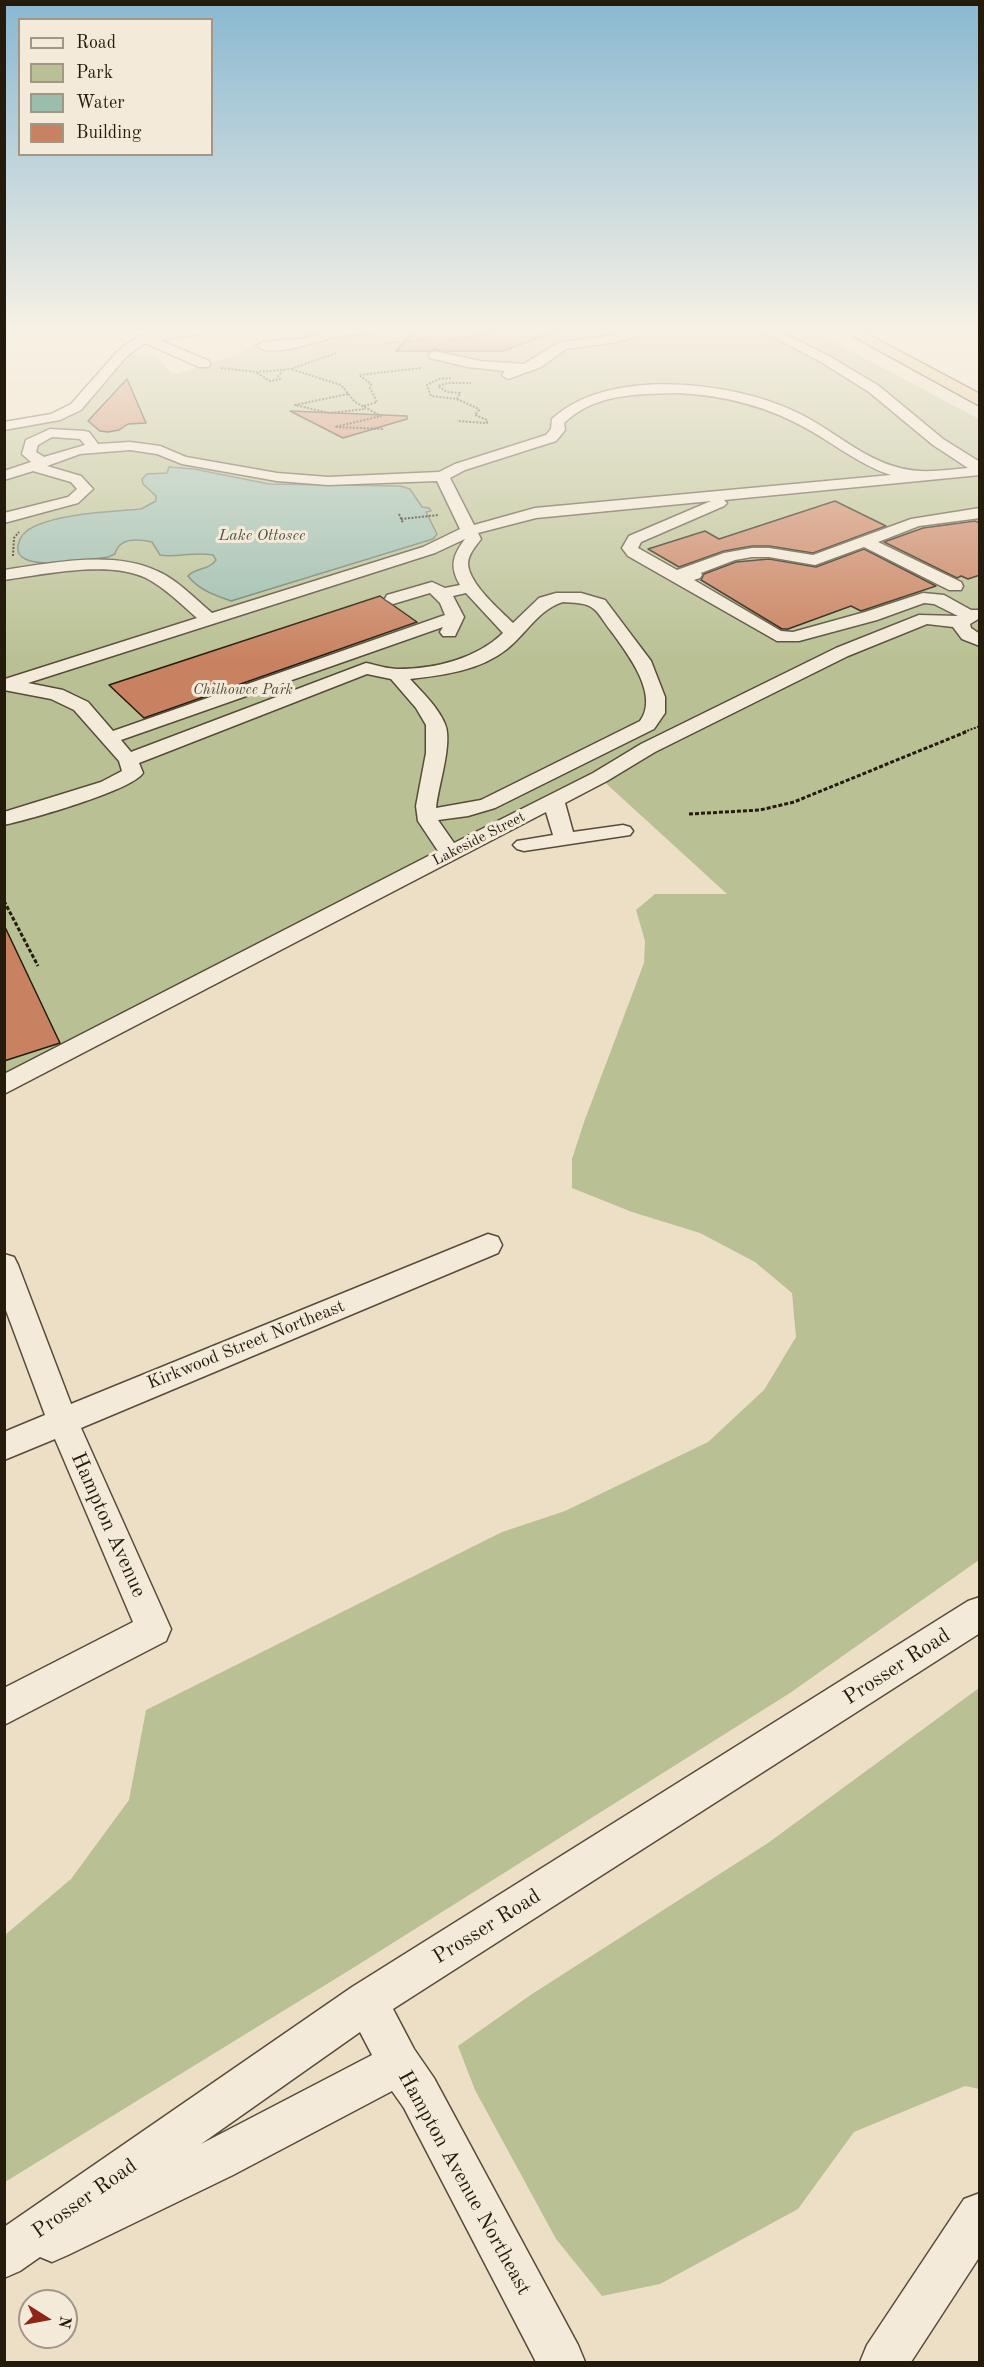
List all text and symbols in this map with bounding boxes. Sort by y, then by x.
legend [18,18,213,156]
text: Road [76,34,116,52]
text: Park [76,64,113,82]
text: Water [76,94,125,112]
text: Building [76,124,141,142]
water label: Lake Ottosee [218,526,306,546]
park label: Chilhowee Park [193,681,293,699]
street label: Lakeside Street [430,808,528,870]
street label: Kirkwood Street Northeast [144,1295,348,1395]
street label: Hampton Avenue [65,1449,151,1601]
street label: Prosser Road [839,1623,955,1711]
street label: Prosser Road [428,1884,546,1970]
street label: Hampton Avenue Northeast [392,2066,536,2300]
street label: Prosser Road [28,2154,142,2244]
north arrow [18,2289,78,2349]
text: N [55,2315,73,2330]

